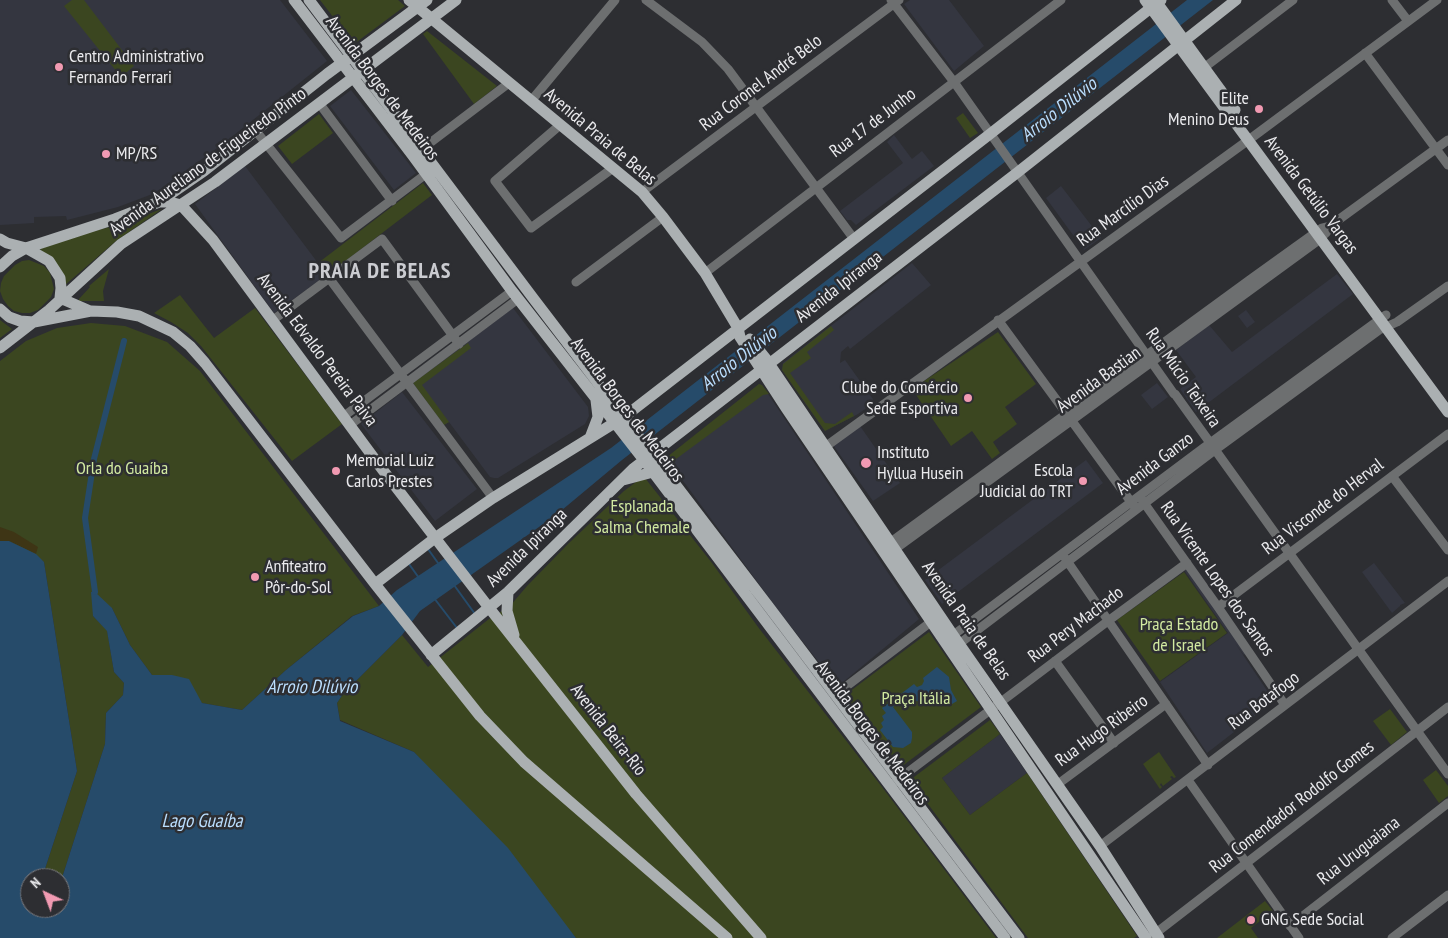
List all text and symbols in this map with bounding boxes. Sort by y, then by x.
street label: Avenida Borges de Medeiros [321,12,443,164]
street label: Rua Coronel André Belo [696,30,826,136]
place label: Centro Administrativo Fernando Ferrari [69,46,204,88]
marker: Centro Administrativo Fernando Ferrari [53,61,65,73]
water label: Arroio Dilúvio [1016,73,1102,147]
street label: Avenida Aureliano de Figueiredo Pinto [105,83,311,241]
street label: Avenida Praia de Belas [539,84,661,190]
street label: Rua 17 de Junho [826,84,920,162]
place label: Elite Menino Deus [1168,88,1249,130]
marker: Elite Menino Deus [1253,103,1265,115]
street label: Avenida Getúlio Vargas [1259,132,1363,258]
place label: MP/RS [116,143,157,165]
marker: MP/RS [100,148,112,160]
street label: Rua Marcílio Dias [1073,171,1173,251]
street label: Avenida Ipiranga [791,246,887,328]
district label: PRAIA DE BELAS [307,259,453,285]
street label: Avenida Edvaldo Pereira Paiva [252,269,382,431]
water label: Arroio Dilúvio [696,322,782,396]
street label: Rua Múcio Teixeira [1141,324,1225,432]
street label: Avenida Borges de Medeiros [566,334,688,486]
street label: Avenida Bastian [1053,342,1145,418]
place label: Clube do Comércio Sede Esportiva [842,377,958,419]
marker: Clube do Comércio Sede Esportiva [962,392,974,404]
street label: Avenida Ganzo [1112,428,1198,500]
place label: Instituto Hyllua Husein [877,442,963,484]
place label: Memorial Luiz Carlos Prestes [346,450,434,492]
street label: Rua Visconde do Herval [1258,454,1388,560]
marker: Instituto Hyllua Husein [859,456,873,470]
park label: Orla do Guaíba [76,458,168,480]
place label: Escola Judicial do TRT [980,460,1073,502]
marker: Memorial Luiz Carlos Prestes [330,465,342,477]
marker: Escola Judicial do TRT [1077,475,1089,487]
park label: Esplanada Salma Chemale [594,496,690,538]
street label: Rua Vicente Lopes dos Santos [1155,498,1279,660]
street label: Avenida Ipiranga [482,504,572,592]
place label: Anfiteatro Pôr-do-Sol [265,556,331,598]
street label: Avenida Praia de Belas [917,557,1015,685]
marker: Anfiteatro Pôr-do-Sol [249,571,261,583]
street label: Rua Pery Machado [1024,582,1128,668]
park label: Praça Estado de Israel [1140,614,1218,656]
street label: Avenida Borges de Medeiros [811,657,933,809]
street label: Rua Botafogo [1224,667,1304,735]
water label: Arroio Dilúvio [267,677,357,699]
street label: Avenida Beira-Rio [565,680,651,780]
park label: Praça Itália [882,688,950,710]
street label: Rua Hugo Ribeiro [1052,690,1152,772]
street label: Rua Comendador Rodolfo Gomes [1205,736,1379,878]
water label: Lago Guaíba [162,811,242,833]
street label: Rua Uruguaiana [1314,812,1404,890]
north arrow [20,868,70,918]
text: N [27,874,44,892]
place label: GNG Sede Social [1261,909,1364,931]
marker: GNG Sede Social [1245,914,1257,926]

